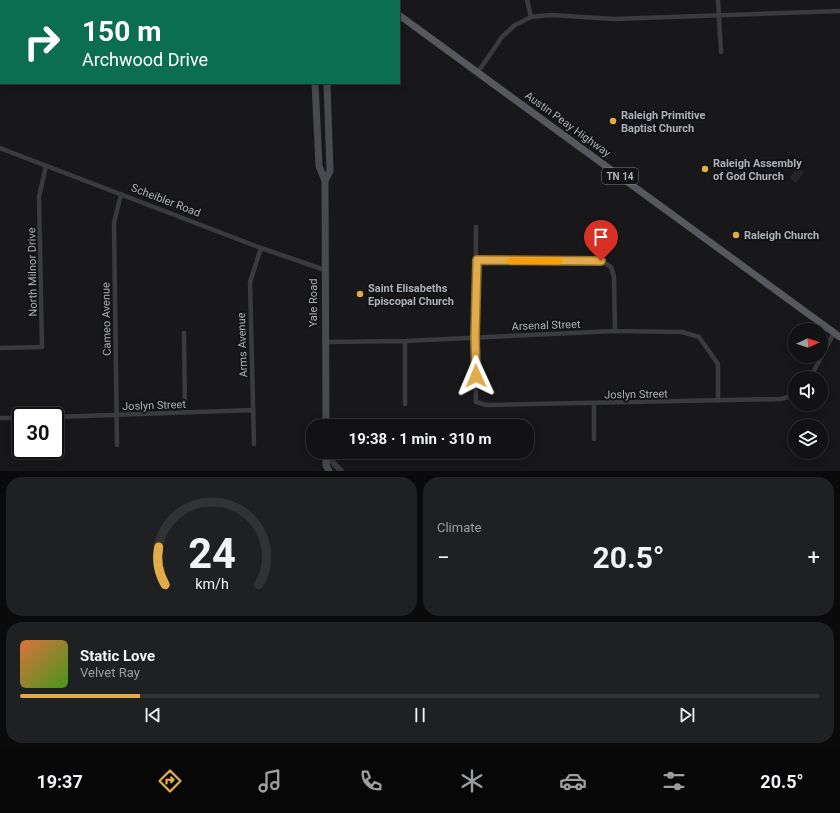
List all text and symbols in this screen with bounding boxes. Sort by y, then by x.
text: 150 m [82,15,161,48]
icon: right [16,16,68,68]
text: Archwood Drive [82,49,208,70]
street label: Austin Peay Highway [522,89,614,160]
place label: Raleigh Primitive Baptist Church [621,109,705,135]
marker: Raleigh Primitive Baptist Church [608,116,618,126]
place label: Raleigh Assembly of God Church [713,157,802,183]
marker: Raleigh Assembly of God Church [700,164,710,174]
road number: TN 14 [602,168,638,184]
street label: Scheibler Road [129,181,202,220]
pin [584,220,618,261]
icon: arrive [590,226,612,248]
street label: North Milnor Drive [25,227,40,317]
place label: Raleigh Church [744,229,819,242]
marker: Raleigh Church [731,230,741,240]
street label: Yale Road [307,279,320,327]
street label: Cameo Avenue [99,282,114,356]
place label: Saint Elisabeths Episcopal Church [368,282,454,308]
marker: Saint Elisabeths Episcopal Church [355,289,365,299]
street label: Arms Avenue [235,312,250,378]
street label: Arsenal Street [511,318,581,333]
north arrow [788,323,828,363]
map controls [788,323,828,459]
position arrow [455,355,497,397]
button: sound [788,371,828,411]
street label: Joslyn Street [604,387,668,402]
street label: Joslyn Street [122,398,186,413]
speed limit sign: 30 [12,407,64,459]
button: layers [788,419,828,459]
text: 19:38 · 1 min · 310 m [349,430,491,448]
text: Climate [437,520,481,535]
text: 24 [188,528,235,577]
text: 20.5° [593,540,665,575]
text: − [437,545,450,570]
text: + [808,545,820,570]
text: km/h [195,575,228,591]
text: Static Love [80,647,155,665]
text: Velvet Ray [80,665,140,680]
icon: previous [142,704,164,726]
icon: pause [409,704,431,726]
icon: next [676,704,698,726]
icon: directions [156,767,184,795]
icon: music [256,767,284,795]
icon: phone [357,767,385,795]
icon: climate [458,767,486,795]
icon: car [559,767,587,795]
icon: filters [660,767,688,795]
text: 19:37 [36,771,83,792]
text: 20.5° [760,771,804,792]

